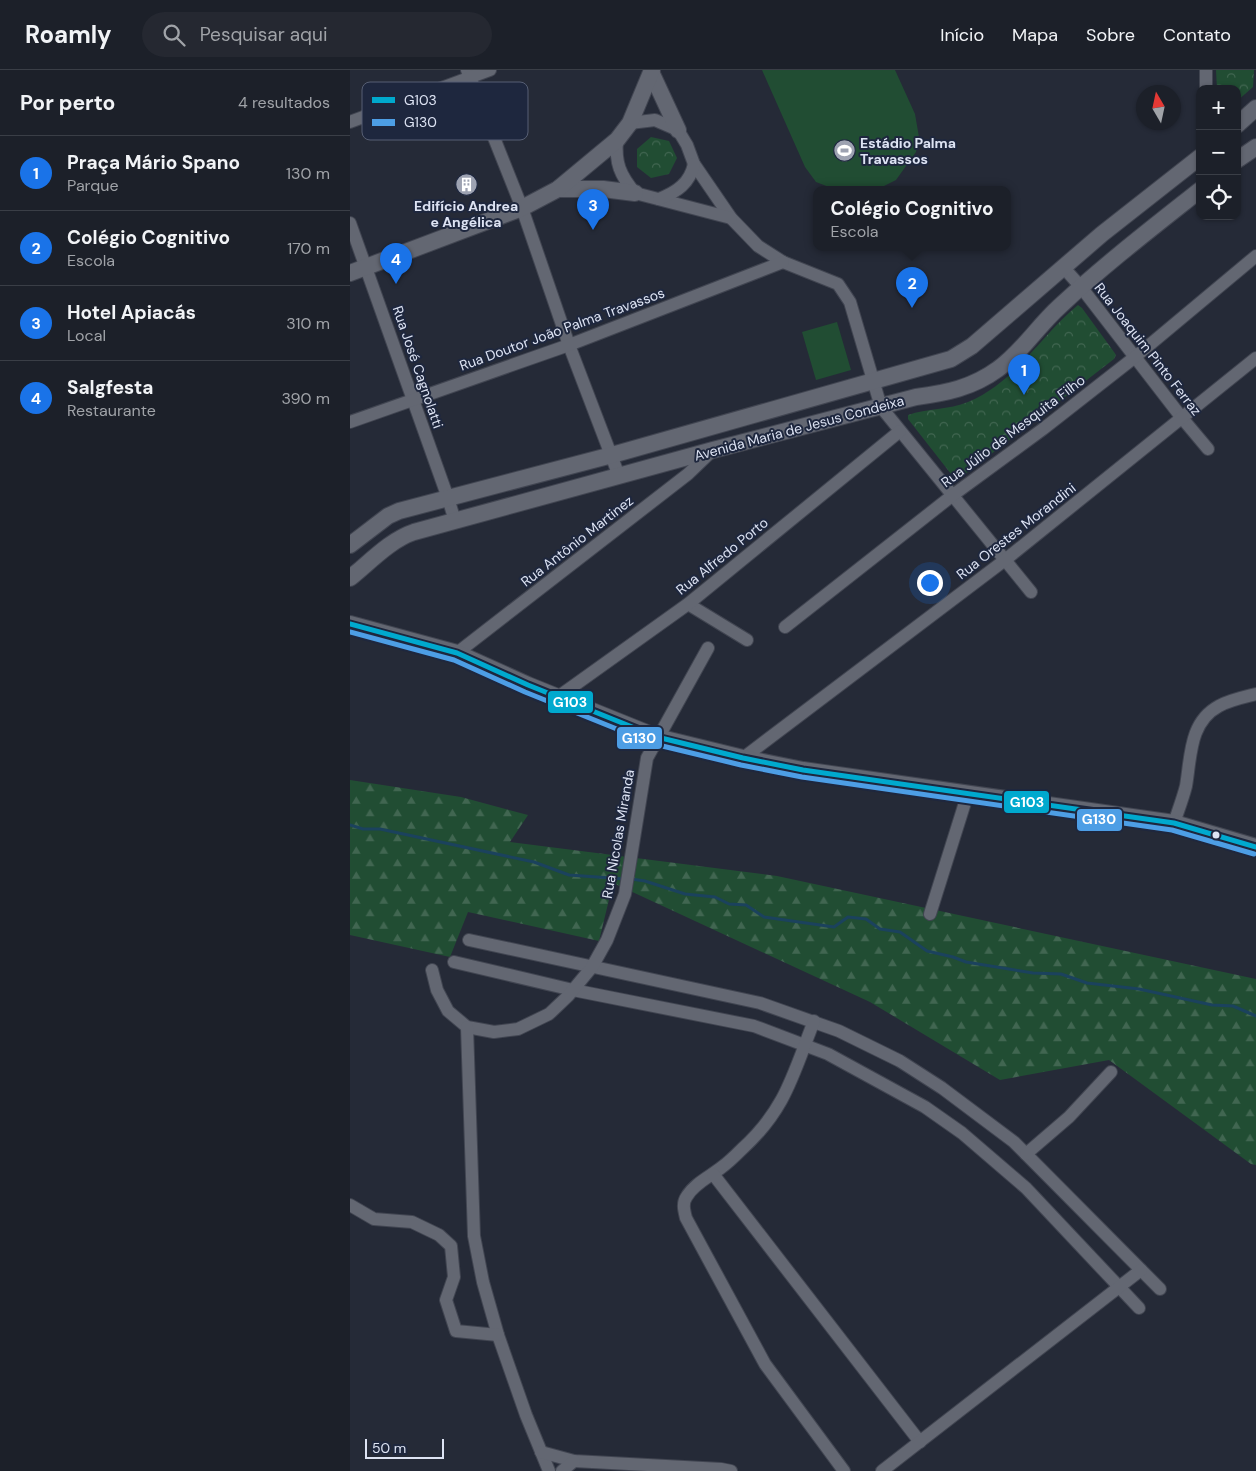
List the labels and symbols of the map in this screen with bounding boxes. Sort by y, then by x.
legend [362,82,528,140]
north arrow [1136,85,1181,130]
text: G103 [404,91,437,109]
text: G130 [404,113,437,131]
place label: Estádio Palma Travassos [860,134,956,168]
sports icon: Estádio Palma Travassos [832,139,856,163]
building icon: Edifício Andrea e Angélica [454,172,478,196]
pin: 3 [577,189,609,230]
place label: Edifício Andrea e Angélica [414,197,518,231]
pin: 4 [380,243,412,284]
pin: 2 [896,267,928,308]
street label: Rua Joaquim Pinto Ferraz [1091,279,1205,419]
street label: Rua Doutor João Palma Travassos [457,283,667,375]
street label: Rua José Cagnolatti [389,303,447,431]
pin: 1 [1008,354,1040,395]
street label: Rua Júlio de Mesquita Filho [937,371,1089,491]
street label: Avenida Maria de Jesus Condeixa [692,391,906,465]
street label: Rua Orestes Morandini [953,479,1079,583]
street label: Rua Antônio Martinez [517,491,637,591]
street label: Rua Alfredo Porto [672,513,772,599]
your location [917,570,943,596]
line badge: G103 [547,690,594,714]
text: G103 [553,693,587,711]
line badge: G130 [616,726,663,750]
text: G130 [622,729,656,747]
street label: Rua Nicolas Miranda [598,768,638,900]
line badge: G103 [1003,790,1050,814]
text: G103 [1010,793,1044,811]
line badge: G130 [1076,808,1123,832]
text: G130 [1082,810,1116,828]
unlabelled marker [1211,830,1221,840]
scale bar [365,1436,444,1459]

